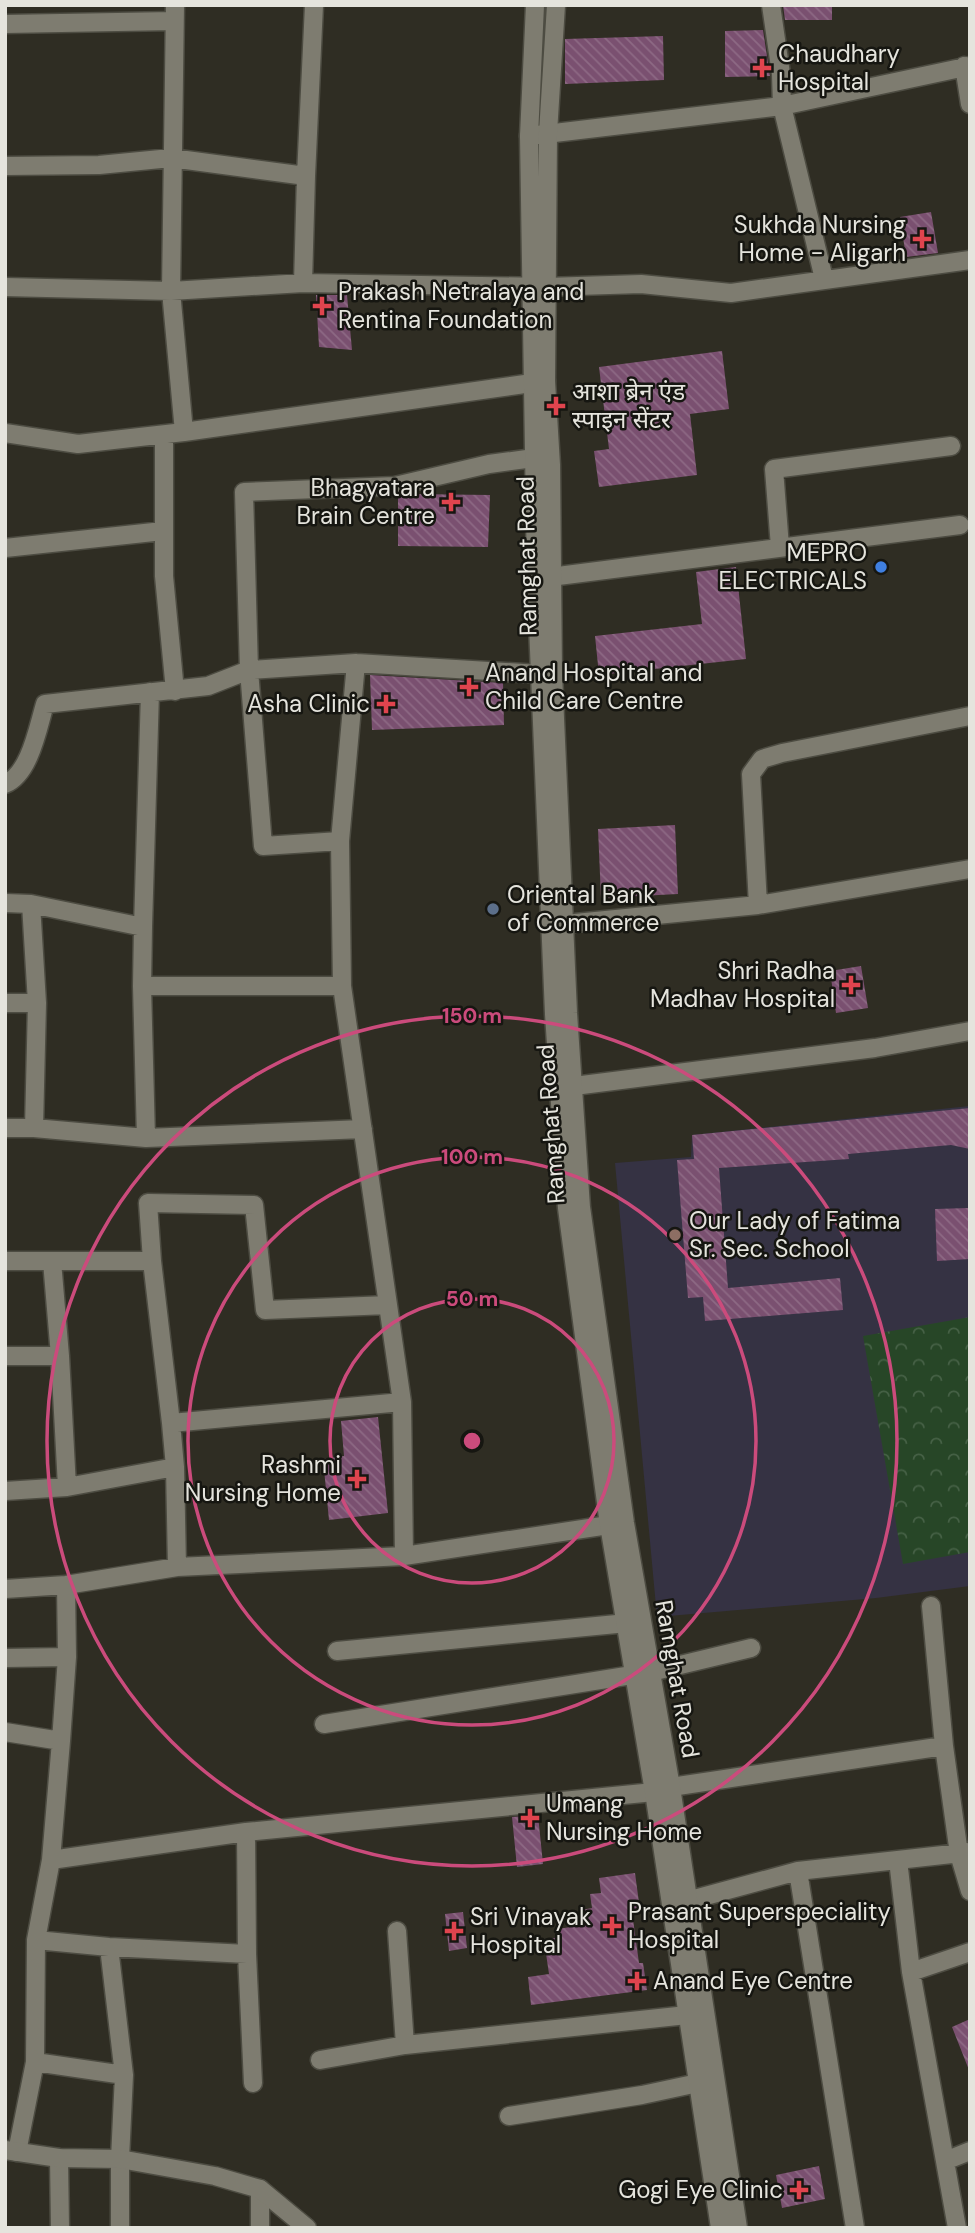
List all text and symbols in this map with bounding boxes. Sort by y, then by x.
place label: Chaudhary Hospital [778,38,900,97]
marker: Chaudhary Hospital [752,58,772,78]
place label: Sukhda Nursing Home - Aligarh [734,209,906,268]
marker: Sukhda Nursing Home - Aligarh [912,229,932,249]
place label: Prakash Netralaya and Rentina Foundation [338,276,584,335]
marker: Prakash Netralaya and Rentina Foundation [312,296,332,316]
place label: आशा ब्रेन एंड स्पाइन सेंटर [572,376,686,435]
marker: आशा ब्रेन एंड स्पाइन सेंटर [546,396,566,416]
place label: Bhagyatara Brain Centre [297,472,435,531]
street label: Ramghat Road [510,476,543,636]
marker: Bhagyatara Brain Centre [441,492,461,512]
place label: MEPRO ELECTRICALS [719,537,867,596]
marker: MEPRO ELECTRICALS [873,559,889,575]
place label: Anand Hospital and Child Care Centre [485,657,702,716]
marker: Anand Hospital and Child Care Centre [459,677,479,697]
place label: Asha Clinic [247,688,370,719]
marker: Asha Clinic [376,694,396,714]
place label: Oriental Bank of Commerce [507,879,659,938]
marker: Oriental Bank of Commerce [485,901,501,917]
place label: Shri Radha Madhav Hospital [650,955,835,1014]
marker: Shri Radha Madhav Hospital [841,975,861,995]
text: 150 m [442,1002,502,1030]
street label: Ramghat Road [529,1043,572,1205]
text: 100 m [441,1143,503,1171]
place label: Our Lady of Fatima Sr. Sec. School [689,1205,900,1264]
marker: Our Lady of Fatima Sr. Sec. School [667,1227,683,1243]
text: 50 m [446,1285,498,1313]
centre of rings [460,1429,484,1453]
place label: Rashmi Nursing Home [185,1449,341,1508]
marker: Rashmi Nursing Home [347,1469,367,1489]
street label: Ramghat Road [648,1597,707,1760]
place label: Umang Nursing Home [546,1788,702,1847]
marker: Umang Nursing Home [520,1808,540,1828]
place label: Prasant Superspeciality Hospital [628,1896,891,1955]
place label: Sri Vinayak Hospital [470,1901,591,1960]
marker: Prasant Superspeciality Hospital [602,1916,622,1936]
marker: Sri Vinayak Hospital [444,1921,464,1941]
place label: Anand Eye Centre [653,1965,853,1996]
marker: Anand Eye Centre [627,1971,647,1991]
place label: Gogi Eye Clinic [618,2174,783,2205]
marker: Gogi Eye Clinic [789,2180,809,2200]

